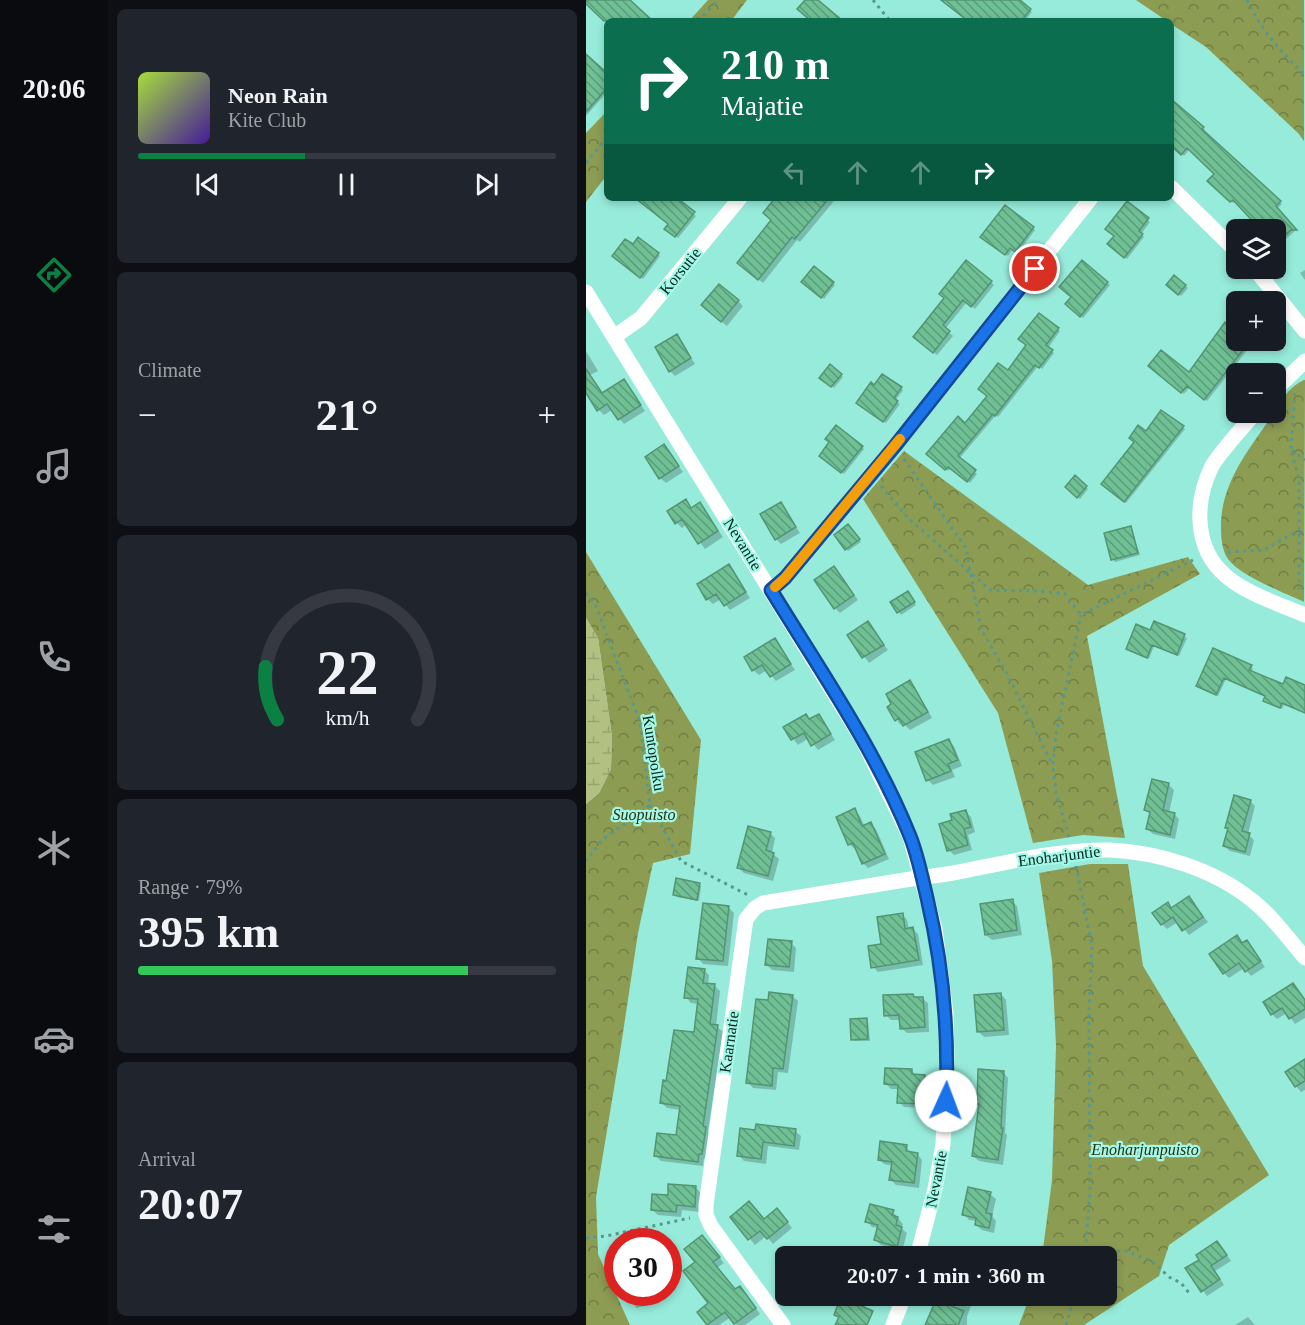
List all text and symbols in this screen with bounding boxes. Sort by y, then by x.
icon: right [622,42,700,120]
text: 210 m [721,42,830,88]
text: 20:06 [23,74,86,104]
text: Neon Rain [228,83,328,108]
text: Majatie [721,91,803,121]
text: Kite Club [228,109,306,131]
icon: left [778,156,811,189]
icon: ahead [841,156,874,189]
icon: ahead [904,156,937,189]
icon: right [967,156,1000,189]
icon: previous [191,168,224,201]
icon: pause [330,168,363,201]
icon: next [470,168,503,201]
map controls [1226,219,1286,423]
button: layers [1226,219,1286,279]
pin [1009,243,1060,294]
street label: Korsutie [656,244,704,298]
icon: arrive [1018,252,1051,285]
icon: directions [33,254,75,296]
button: + [1226,291,1286,351]
text: Climate [138,359,201,381]
button: − [1226,363,1286,423]
text: 21° [316,390,379,440]
text: − [138,397,157,433]
text: + [537,397,556,433]
icon: music [33,445,75,487]
street label: Nevantie [720,515,766,573]
icon: phone [33,636,75,678]
text: 22 [316,638,378,707]
text: km/h [325,706,369,730]
street label: Kuntopolku [639,714,668,792]
park label: Suopuisto [612,806,676,824]
icon: climate [33,827,75,869]
street label: Enoharjuntie [1017,843,1101,870]
text: Range · 79% [138,876,242,898]
text: 395 km [138,907,279,957]
street label: Kaarnatie [716,1010,742,1074]
icon: car [33,1018,75,1060]
position arrow [914,1069,978,1133]
park label: Enoharjunpuisto [1090,1141,1199,1159]
text: Arrival [138,1148,196,1170]
street label: Nevantie [922,1149,950,1209]
text: 20:07 [138,1179,243,1229]
icon: filters [33,1208,75,1250]
speed limit sign: 30 [604,1228,682,1306]
text: 20:07 · 1 min · 360 m [847,1263,1045,1288]

